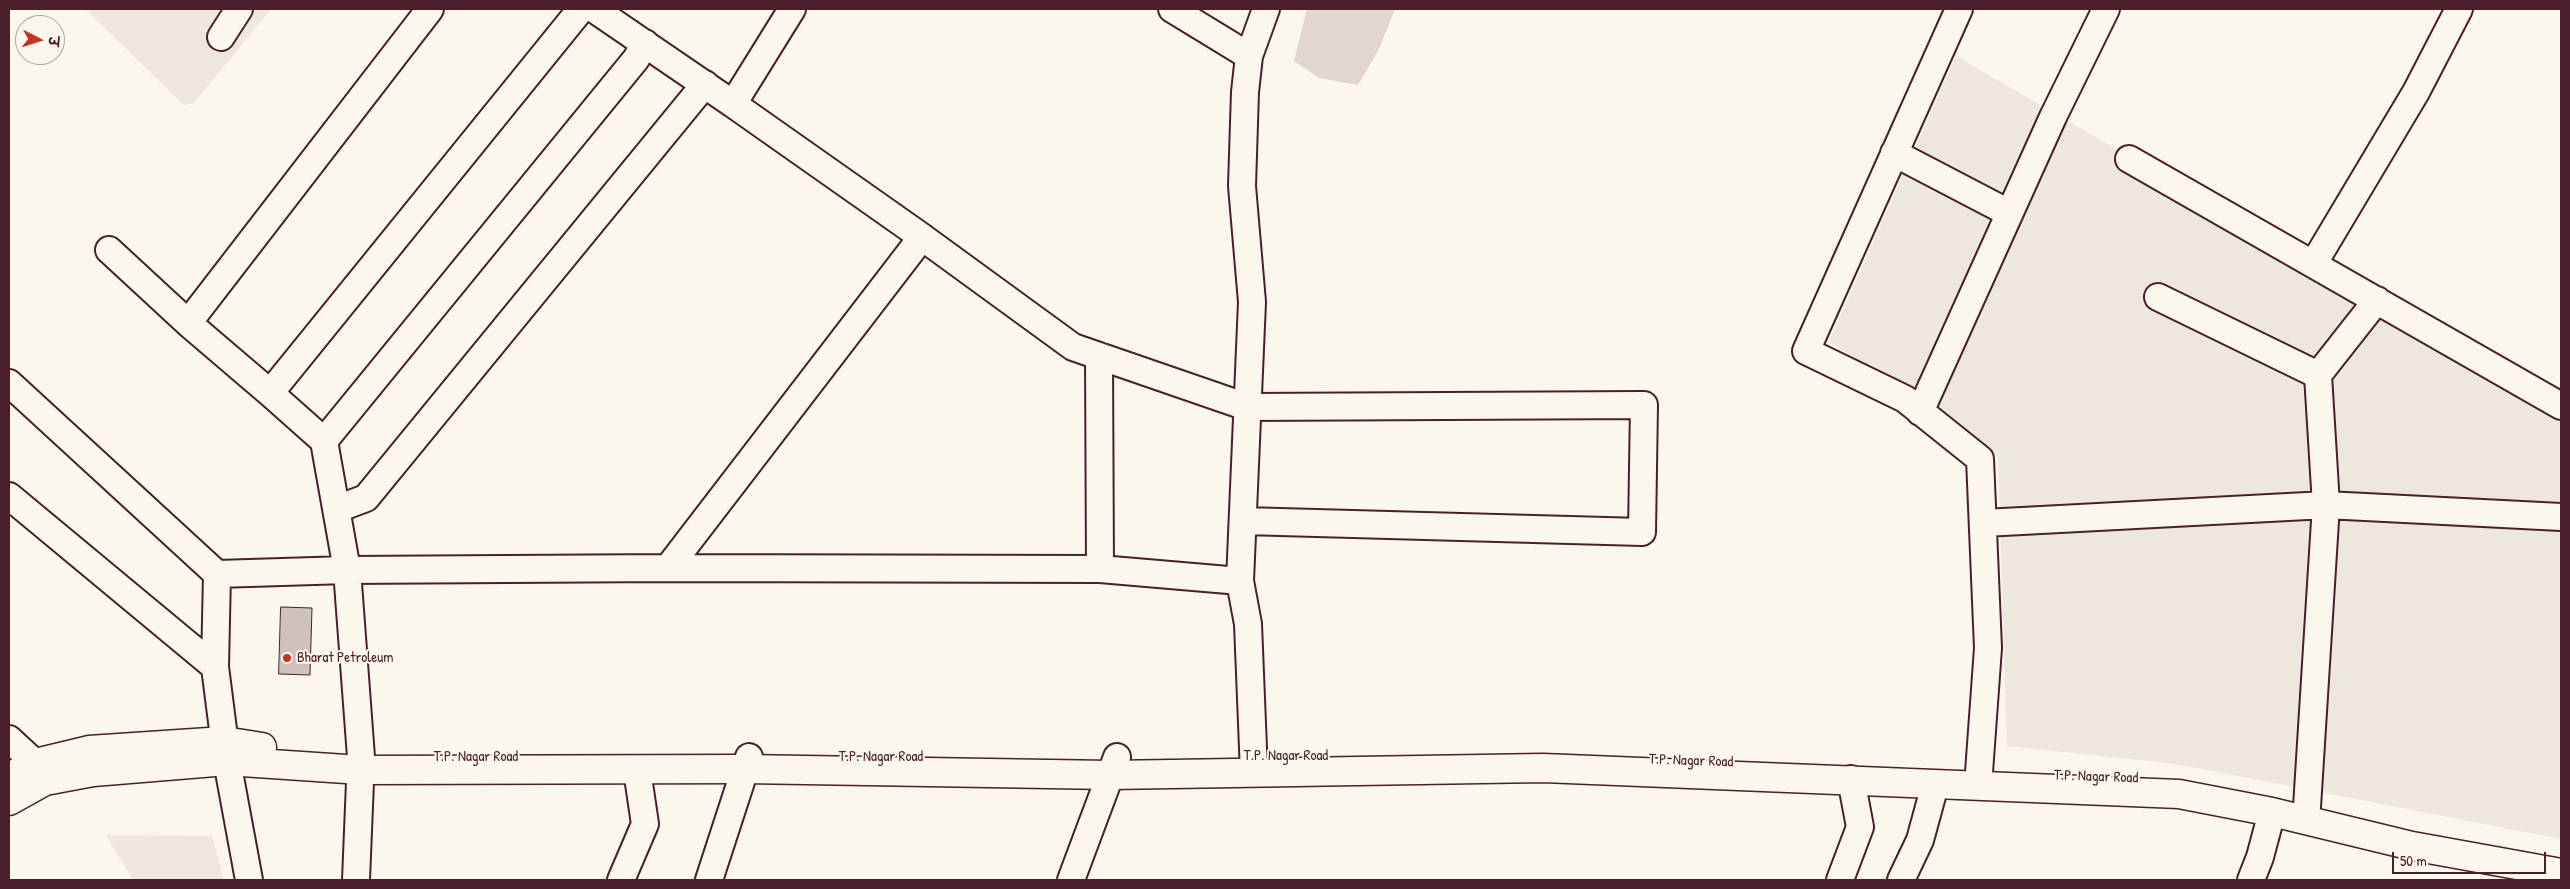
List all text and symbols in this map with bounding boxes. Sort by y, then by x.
north arrow [15,15,65,65]
text: उ [45,36,64,47]
place label: Bharat Petroleum [297,649,393,667]
marker: Bharat Petroleum [281,652,293,664]
street label: T.P. Nagar Road [1244,747,1328,765]
street label: T.P. Nagar Road [434,748,518,766]
street label: T.P. Nagar Road [839,748,923,766]
street label: T.P. Nagar Road [1649,751,1733,771]
street label: T.P. Nagar Road [2054,767,2138,787]
scale bar [2395,842,2549,874]
text: 50 m [2400,850,2427,871]

